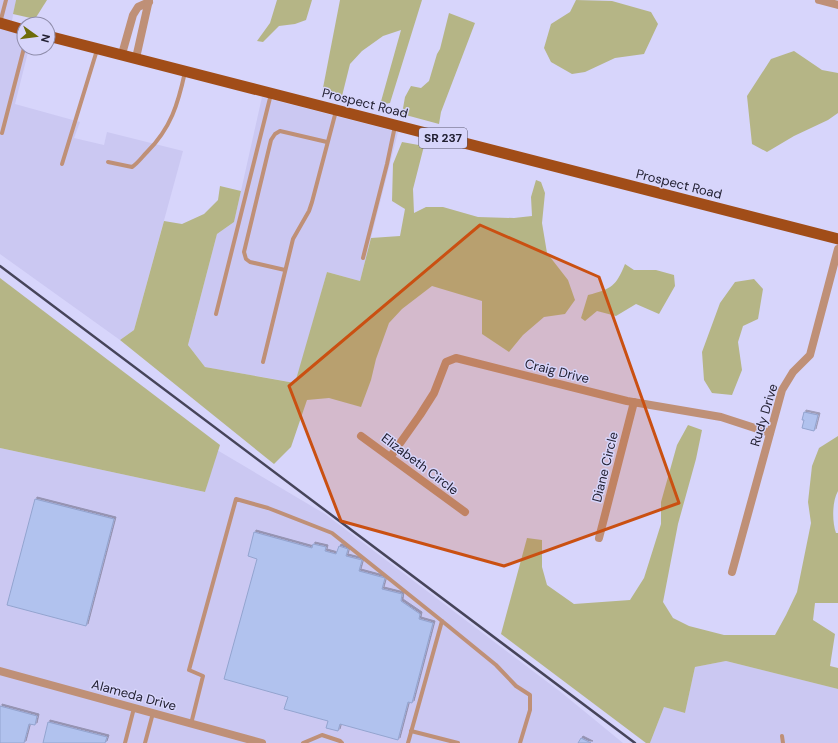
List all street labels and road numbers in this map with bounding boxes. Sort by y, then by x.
street label: Prospect Road [320,84,410,122]
road number: SR 237 [419,128,467,148]
street label: Prospect Road [634,165,724,203]
street label: Craig Drive [523,355,591,387]
street label: Rudy Drive [746,382,782,448]
street label: Elizabeth Circle [378,429,462,499]
street label: Diane Circle [588,430,622,504]
street label: Alameda Drive [90,676,178,714]

